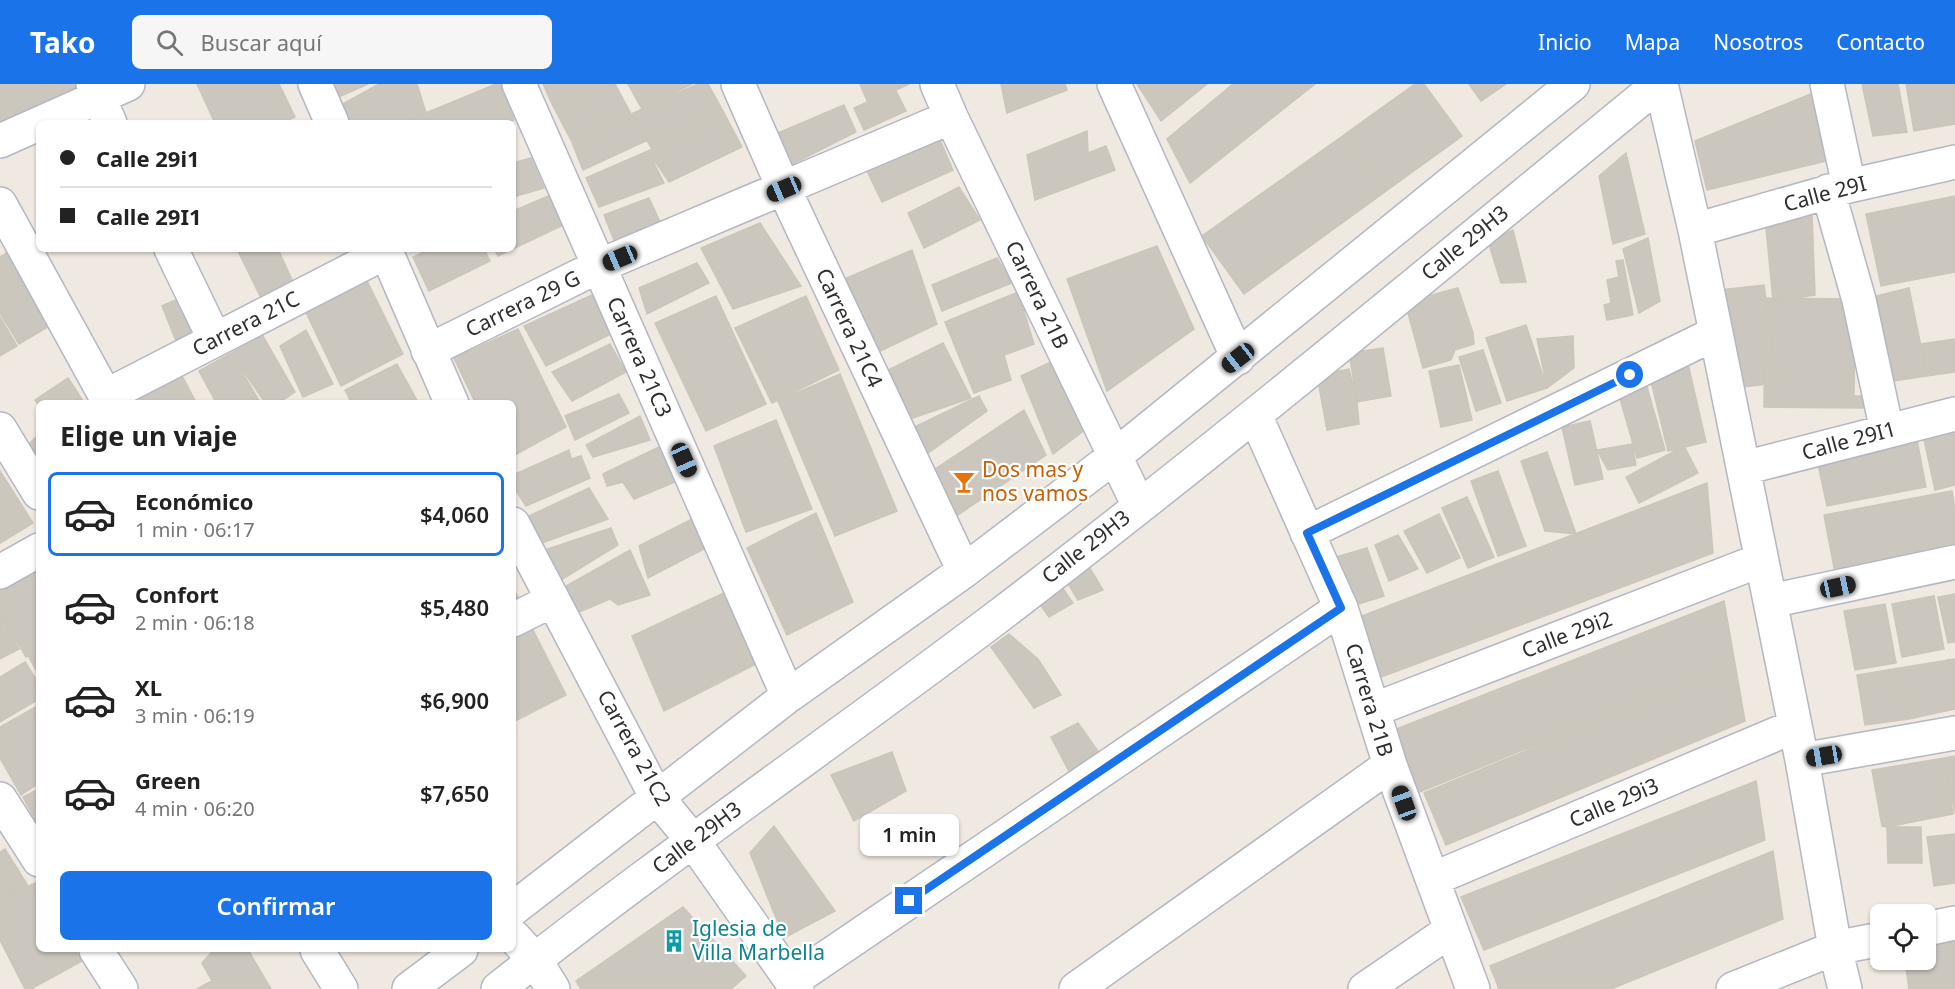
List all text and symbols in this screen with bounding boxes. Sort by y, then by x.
search box [132,15,552,69]
text: Tako [30,23,96,61]
icon: search [153,26,186,59]
text: Buscar aquí [201,27,322,57]
text: Inicio [1538,28,1592,56]
text: Mapa [1625,28,1680,56]
text: Nosotros [1713,28,1803,56]
text: Contacto [1836,28,1925,56]
text: Calle 29i1 [96,143,200,173]
street label: Calle 29I [1780,169,1869,217]
car [764,174,804,204]
street label: Calle 29H3 [1415,198,1514,286]
text: Calle 29I1 [96,201,202,231]
street label: Carrera 21B [1000,236,1076,353]
car [600,243,640,273]
street label: Carrera 29 G [461,263,584,343]
street label: Carrera 21C4 [810,263,890,392]
street label: Carrera 21C [187,284,304,362]
street label: Carrera 21C3 [601,292,679,421]
car [1218,340,1258,376]
route start [1616,361,1643,388]
street label: Calle 29I1 [1799,414,1899,466]
text: Elige un viaje [60,417,237,454]
car [668,440,700,480]
place label: Dos mas y nos vamos [982,455,1088,507]
bar icon: Dos mas y nos vamos [951,469,977,495]
text: Económico [135,486,254,516]
icon: car [63,487,117,541]
text: $4,060 [420,499,489,529]
street label: Calle 29H3 [1035,503,1135,590]
text: 1 min · 06:17 [135,516,255,543]
car [1819,574,1857,600]
text: Confort [135,579,219,609]
icon: car [63,580,117,634]
text: $5,480 [420,592,489,622]
street label: Calle 29i2 [1517,604,1616,664]
text: 2 min · 06:18 [135,609,255,636]
street label: Carrera 21B [1339,640,1400,760]
text: XL [135,672,162,702]
icon: car [63,673,117,727]
street label: Carrera 21C2 [591,684,678,811]
text: $6,900 [420,685,489,715]
text: 3 min · 06:19 [135,702,255,729]
car [1805,744,1843,768]
text: Green [135,765,201,795]
icon: car [63,766,117,820]
street label: Calle 29i3 [1565,771,1663,833]
text: $7,650 [420,778,489,808]
car [1389,783,1419,823]
street label: Calle 29H3 [646,794,747,880]
text: 4 min · 06:20 [135,795,255,822]
callout: 1 min [860,814,958,856]
text: 1 min [882,821,937,848]
button: Confirmar [60,871,492,940]
route end [895,887,922,914]
map controls [1870,904,1936,970]
button: locate [1870,904,1936,970]
place label: Iglesia de Villa Marbella [692,914,825,966]
building icon: Iglesia de Villa Marbella [661,928,687,954]

